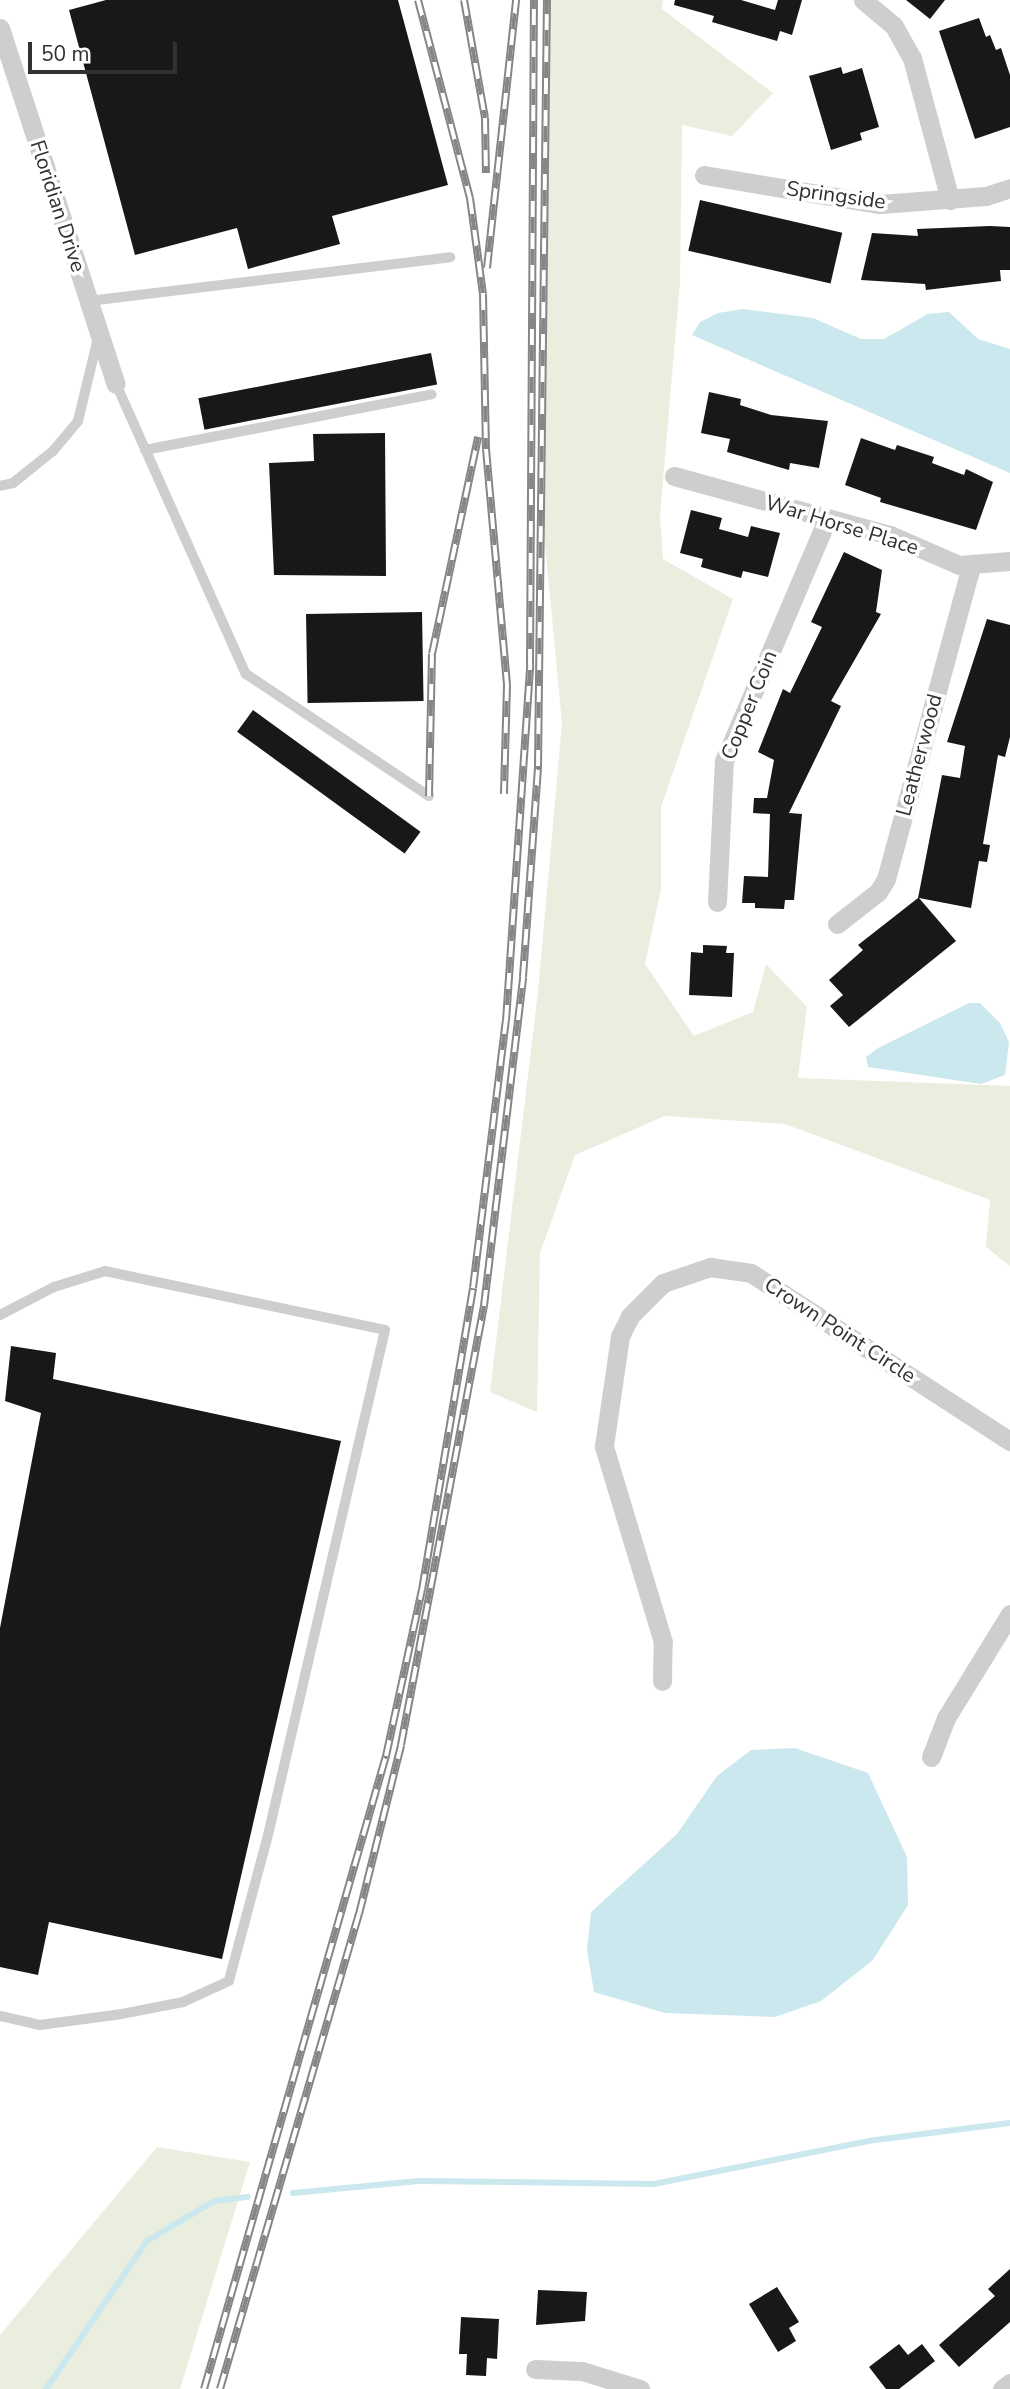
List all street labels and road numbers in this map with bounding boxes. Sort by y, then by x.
street label: Floridian Drive [25,137,91,275]
street label: Springside [785,176,887,214]
street label: War Horse Place [762,490,922,560]
street label: Copper Coin [716,647,782,763]
street label: Leatherwood [891,691,947,819]
street label: Crown Point Circle [760,1272,920,1388]

